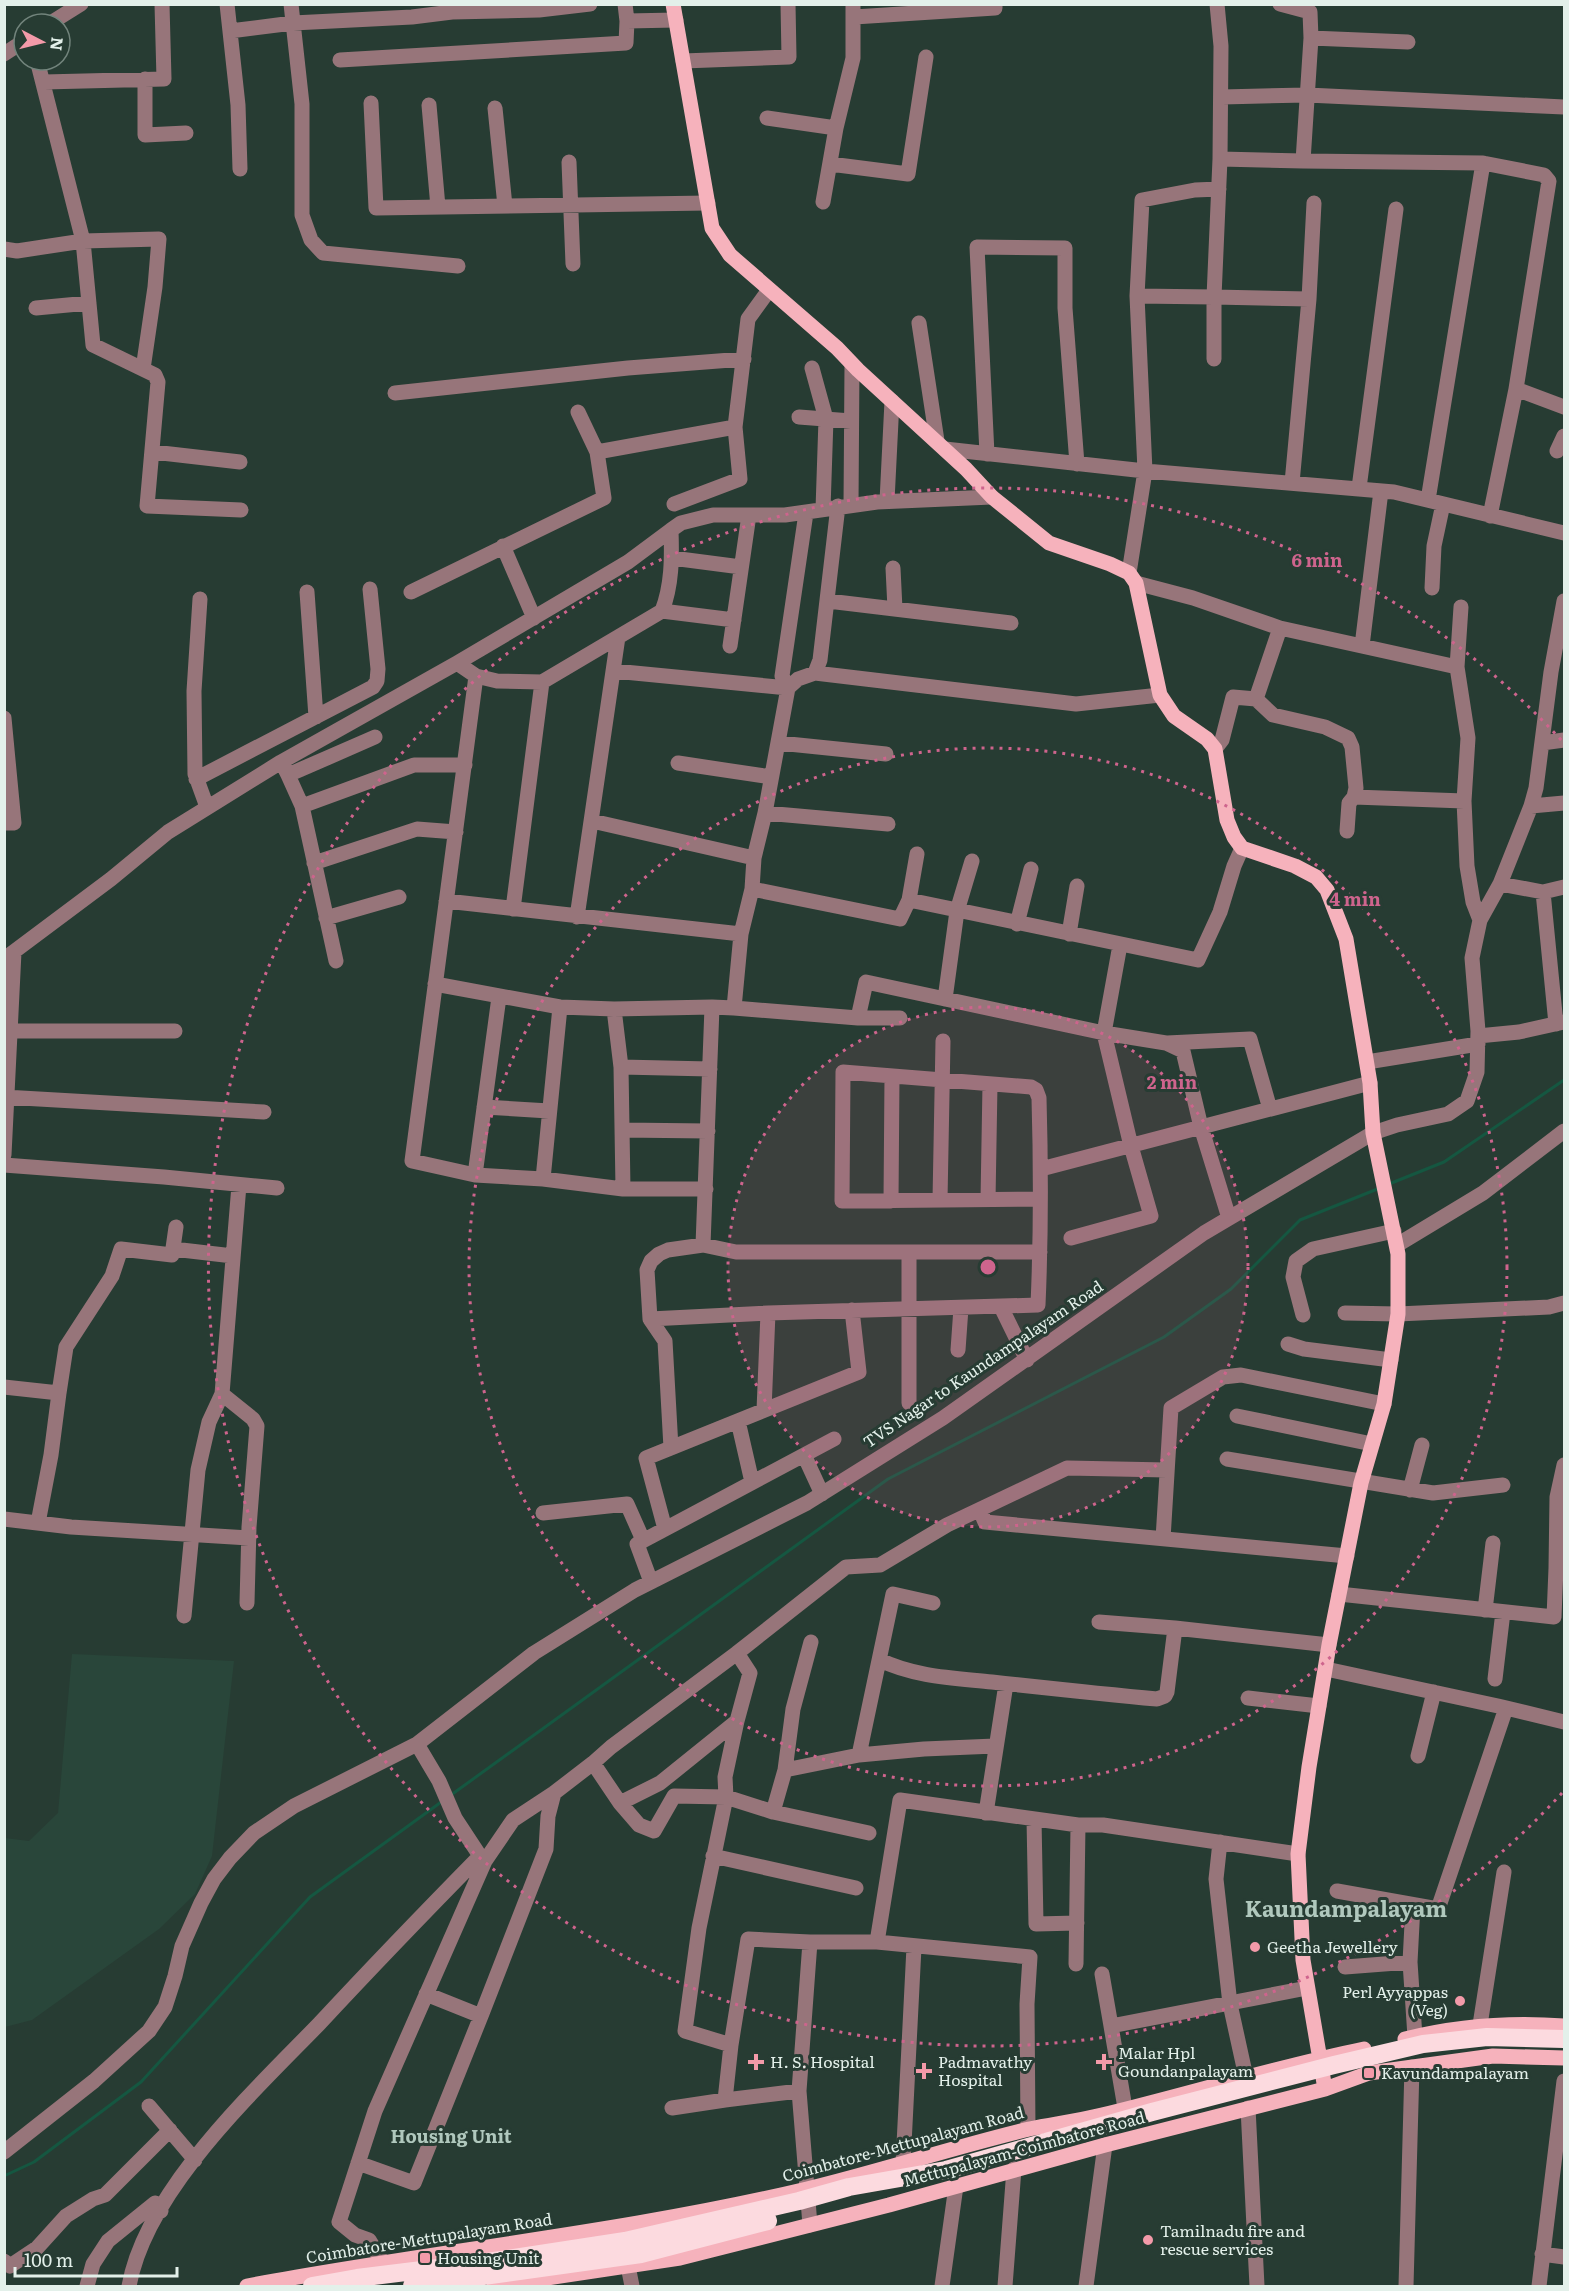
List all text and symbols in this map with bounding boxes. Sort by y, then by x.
north arrow [12,12,72,72]
text: N [45,36,71,52]
text: 6 min [1291,546,1343,573]
text: 4 min [1329,885,1381,912]
text: 2 min [1147,1068,1198,1095]
centre of rings [978,1257,998,1277]
street label: TVS Nagar to Kaundampalayam Road [858,1273,1107,1453]
district label: Kaundampalayam [1245,1891,1447,1924]
place label: Geetha Jewellery [1267,1934,1399,1958]
marker: Geetha Jewellery [1248,1940,1262,1954]
place label: Perl Ayyappas (Veg) [1342,1979,1448,2021]
marker: Perl Ayyappas (Veg) [1453,1994,1467,2008]
place label: Malar Hpl Goundanpalayam [1118,2040,1254,2082]
place label: H. S. Hospital [770,2049,875,2073]
place label: Padmavathy Hospital [938,2049,1033,2091]
marker: H. S. Hospital [747,2053,765,2071]
marker: Malar Hpl Goundanpalayam [1095,2053,1113,2071]
place label: Kavundampalayam [1381,2060,1530,2084]
marker: Padmavathy Hospital [915,2062,933,2080]
marker: Kavundampalayam [1362,2066,1376,2080]
street label: Coimbatore-Mettupalayam Road [779,2099,1026,2187]
street label: Mettupalayam-Coimbatore Road [900,2104,1147,2192]
district label: Housing Unit [390,2122,512,2149]
street label: Coimbatore-Mettupalayam Road [304,2206,554,2268]
place label: Tamilnadu fire and rescue services [1160,2218,1305,2260]
marker: Tamilnadu fire and rescue services [1141,2233,1155,2247]
scale bar [15,2240,177,2278]
place label: Housing Unit [437,2245,540,2269]
text: 100 m [24,2246,73,2273]
marker: Housing Unit [418,2251,432,2265]

